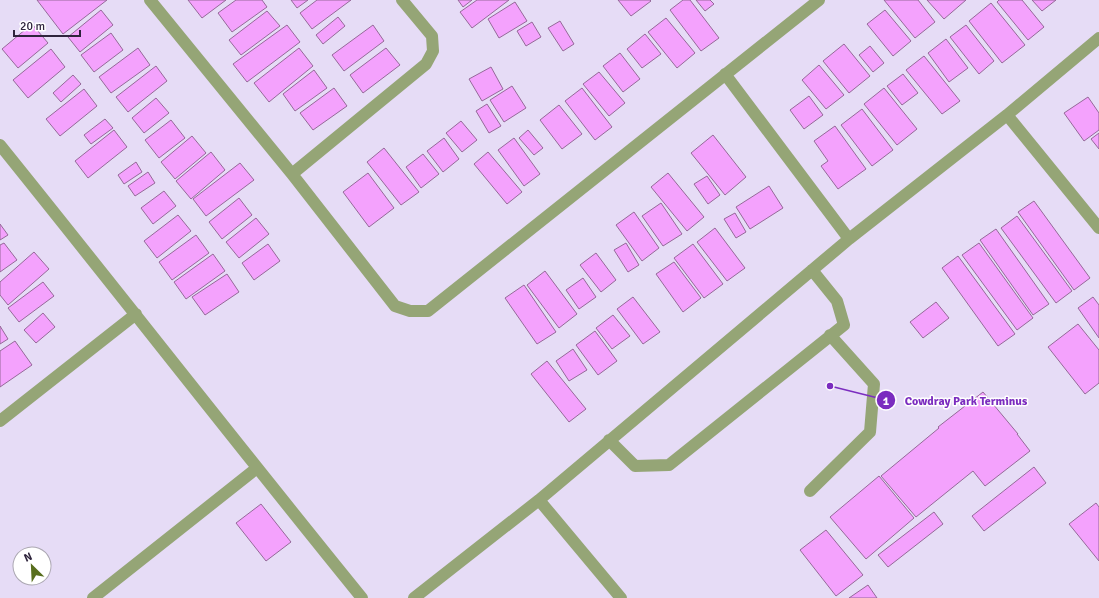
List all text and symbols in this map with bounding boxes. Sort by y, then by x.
scale bar [14,12,80,38]
text: 20 m [20,19,45,34]
callout: Cowdray Park Terminus [876,388,1035,412]
text: 1 [883,394,890,409]
text: Cowdray Park Terminus [905,394,1028,409]
north arrow [12,546,52,586]
text: N [22,550,34,565]

